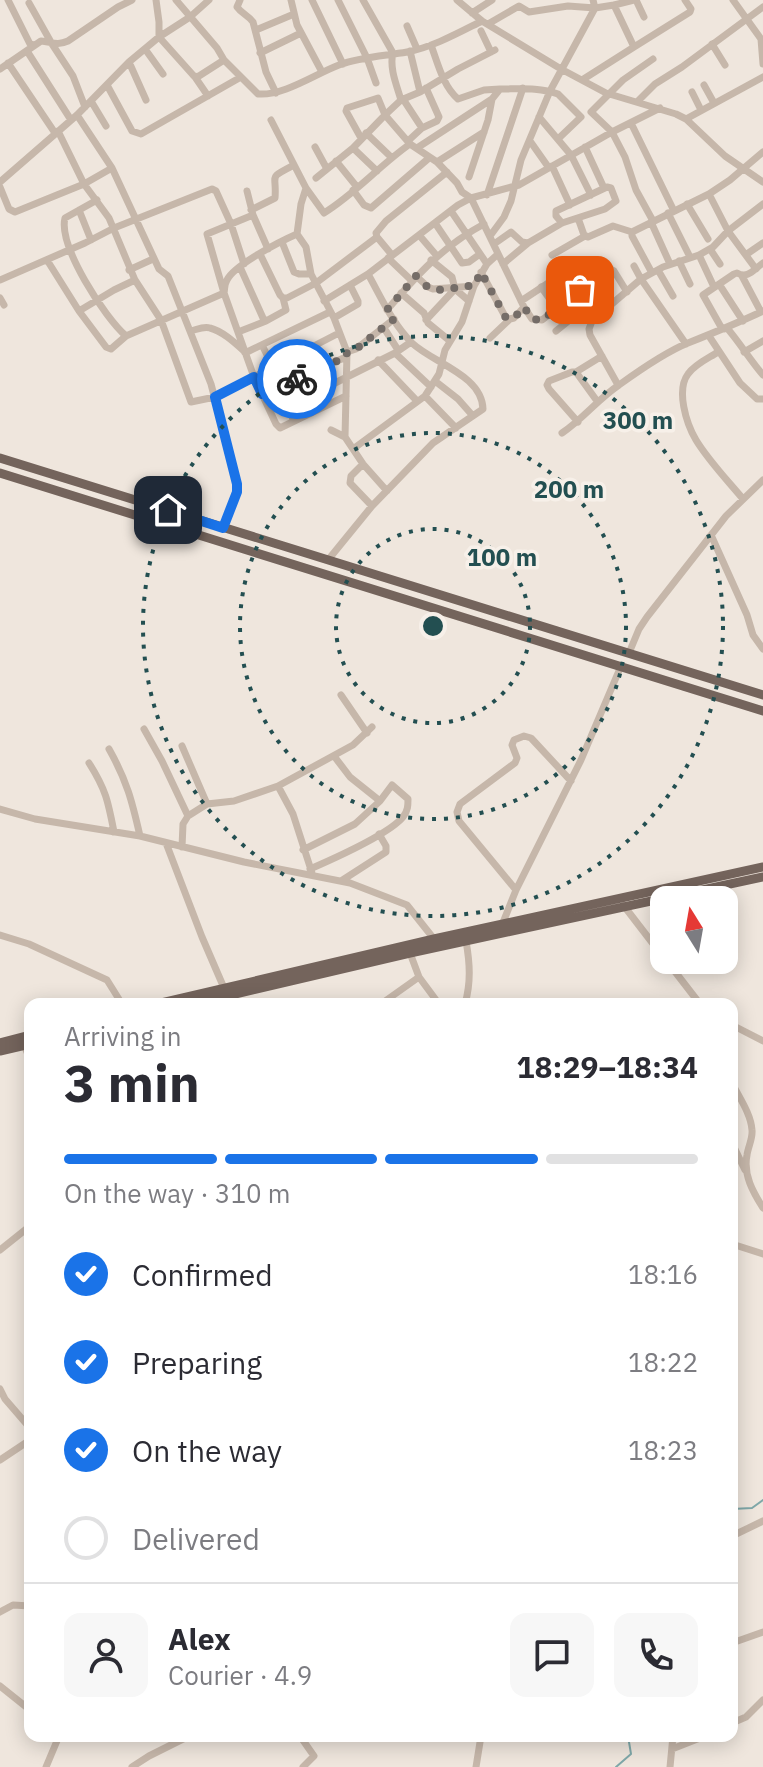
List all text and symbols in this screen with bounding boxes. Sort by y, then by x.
pin [546,256,614,324]
icon: bag [558,268,602,312]
courier [257,339,337,419]
icon: bike [275,357,319,401]
text: 300 m [603,404,673,436]
text: 200 m [534,473,604,505]
pin [134,476,202,544]
icon: home [146,488,190,532]
text: 100 m [467,541,537,573]
centre of rings [419,612,447,640]
north arrow [650,886,738,974]
map controls [650,886,738,974]
text: Arriving in [64,1019,181,1053]
text: 18:29–18:34 [517,1047,698,1086]
text: 3 min [64,1049,200,1116]
text: On the way · 310 m [64,1176,290,1210]
icon: check [64,1252,108,1296]
text: Confirmed [132,1255,273,1294]
text: 18:16 [628,1257,698,1291]
icon: check [64,1340,108,1384]
text: Preparing [132,1343,262,1382]
text: 18:22 [628,1345,698,1379]
icon: check [64,1428,108,1472]
text: On the way [132,1431,282,1470]
text: 18:23 [628,1433,698,1467]
text: Delivered [132,1519,260,1558]
button: person [64,1613,148,1697]
button: chat [510,1613,594,1697]
button: phone [614,1613,698,1697]
text: Alex [168,1619,231,1658]
text: Courier · 4.9 [168,1658,312,1692]

